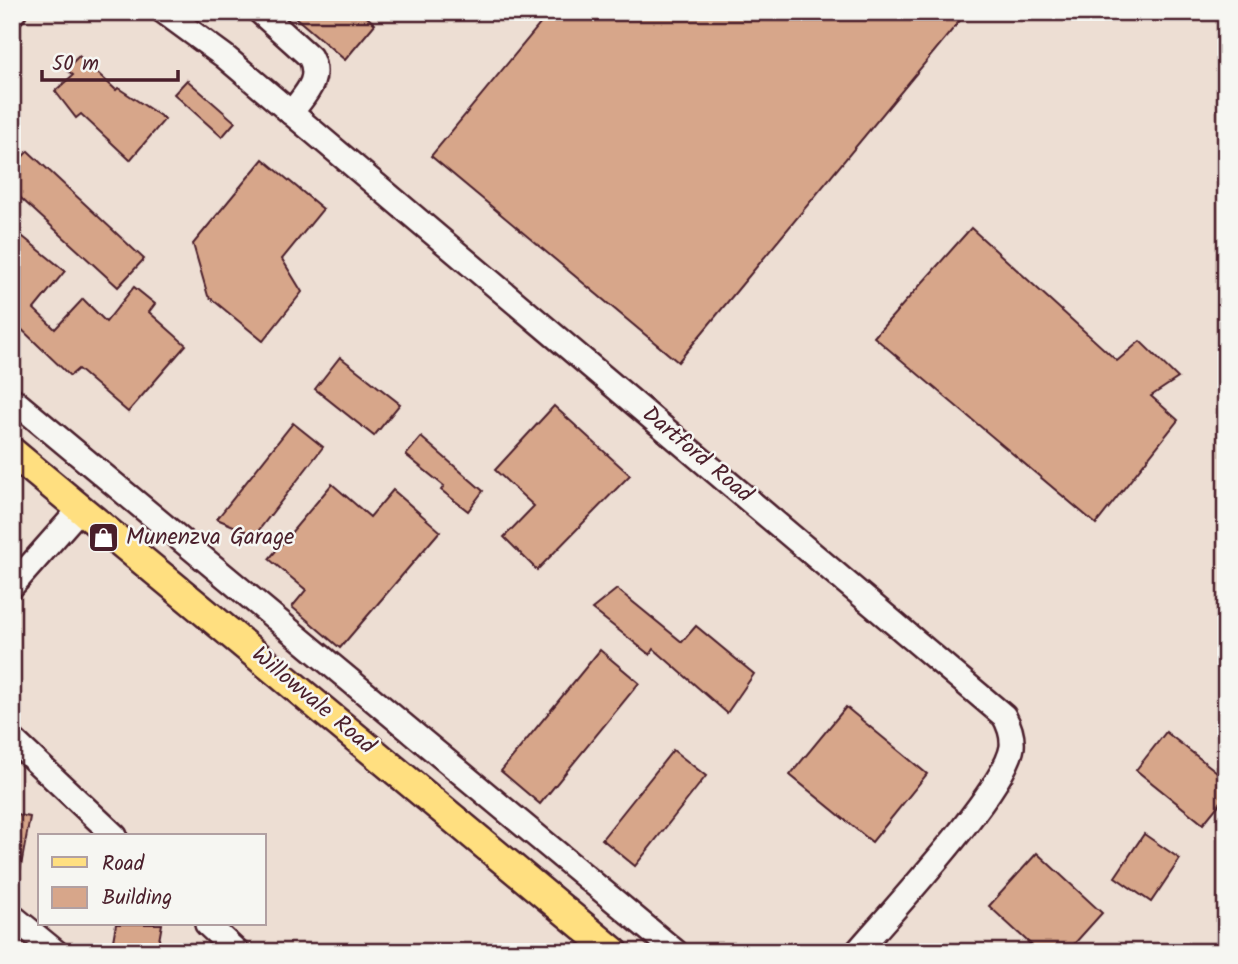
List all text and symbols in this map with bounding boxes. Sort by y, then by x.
scale bar [42,38,178,82]
text: 50 m [52,48,99,81]
street label: Dartford Road [633,398,761,513]
place label: Munenzva Garage [126,520,294,556]
shop icon: Munenzva Garage [86,521,120,555]
street label: Willowvale Road [243,638,383,764]
legend [38,834,266,926]
text: Road [102,848,145,881]
text: Building [102,882,172,915]

